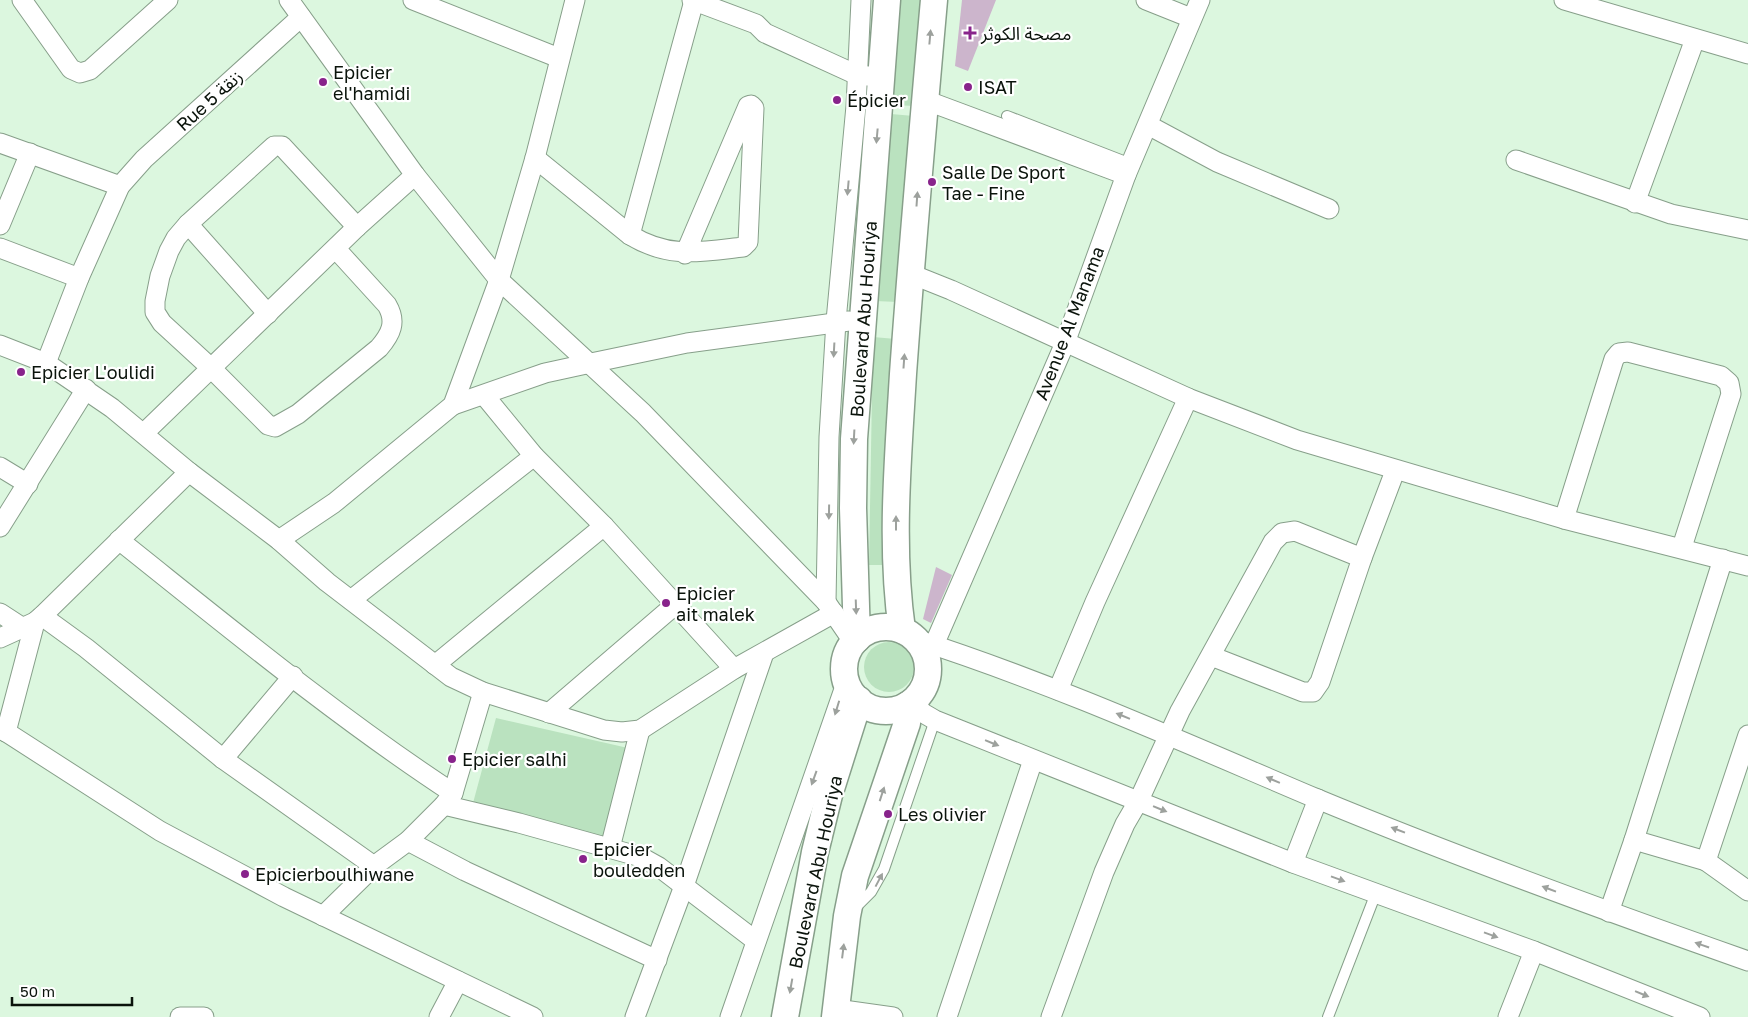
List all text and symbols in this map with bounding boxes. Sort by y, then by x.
place label: مصحة الكوثر [980,22,1071,45]
marker: مصحة الكوثر [963,26,977,40]
one-way arrow [927,29,935,45]
place label: Epicier el'hamidi [333,61,410,104]
street label: Rue 5 زنقة [171,65,247,136]
marker: Epicier el'hamidi [317,76,329,88]
place label: ISAT [978,76,1017,98]
marker: ISAT [962,81,974,93]
place label: Épicier [847,89,906,111]
marker: Épicier [831,94,843,106]
one-way arrow [873,128,881,144]
place label: Salle De Sport Tae - Fine [942,161,1065,204]
marker: Salle De Sport Tae - Fine [926,176,938,188]
one-way arrow [844,181,852,197]
one-way arrow [914,191,922,207]
street label: Boulevard Abu Houriya [845,220,881,418]
street label: Avenue Al Manama [1030,243,1108,403]
one-way arrow [830,342,838,358]
one-way arrow [901,353,909,369]
place label: Epicier L'oulidi [31,361,155,383]
marker: Epicier L'oulidi [15,366,27,378]
one-way arrow [850,430,858,446]
one-way arrow [825,505,833,521]
one-way arrow [892,515,900,531]
place label: Epicier ait malek [676,582,755,625]
marker: Epicier ait malek [660,597,672,609]
one-way arrow [853,599,861,615]
one-way arrow [833,700,841,715]
one-way arrow [1116,712,1130,720]
one-way arrow [985,739,999,747]
place label: Epicier salhi [462,748,567,770]
marker: Epicier salhi [446,753,458,765]
one-way arrow [810,771,818,786]
street label: Boulevard Abu Houriya [784,773,846,971]
one-way arrow [1266,775,1280,783]
one-way arrow [878,786,886,801]
place label: Les olivier [898,803,986,825]
one-way arrow [1153,805,1167,813]
marker: Les olivier [882,808,894,820]
one-way arrow [1390,826,1405,834]
place label: Epicier bouledden [593,838,685,881]
marker: Epicier bouledden [577,853,589,865]
place label: Epicierboulhiwane [255,863,414,885]
marker: Epicierboulhiwane [239,868,251,880]
one-way arrow [875,872,883,887]
one-way arrow [1331,876,1346,883]
one-way arrow [1542,885,1557,892]
one-way arrow [1484,931,1499,939]
one-way arrow [1694,941,1709,949]
one-way arrow [839,943,847,959]
scale bar [12,974,132,1006]
one-way arrow [786,979,794,995]
text: 50 m [20,982,55,1000]
one-way arrow [1635,991,1650,998]

